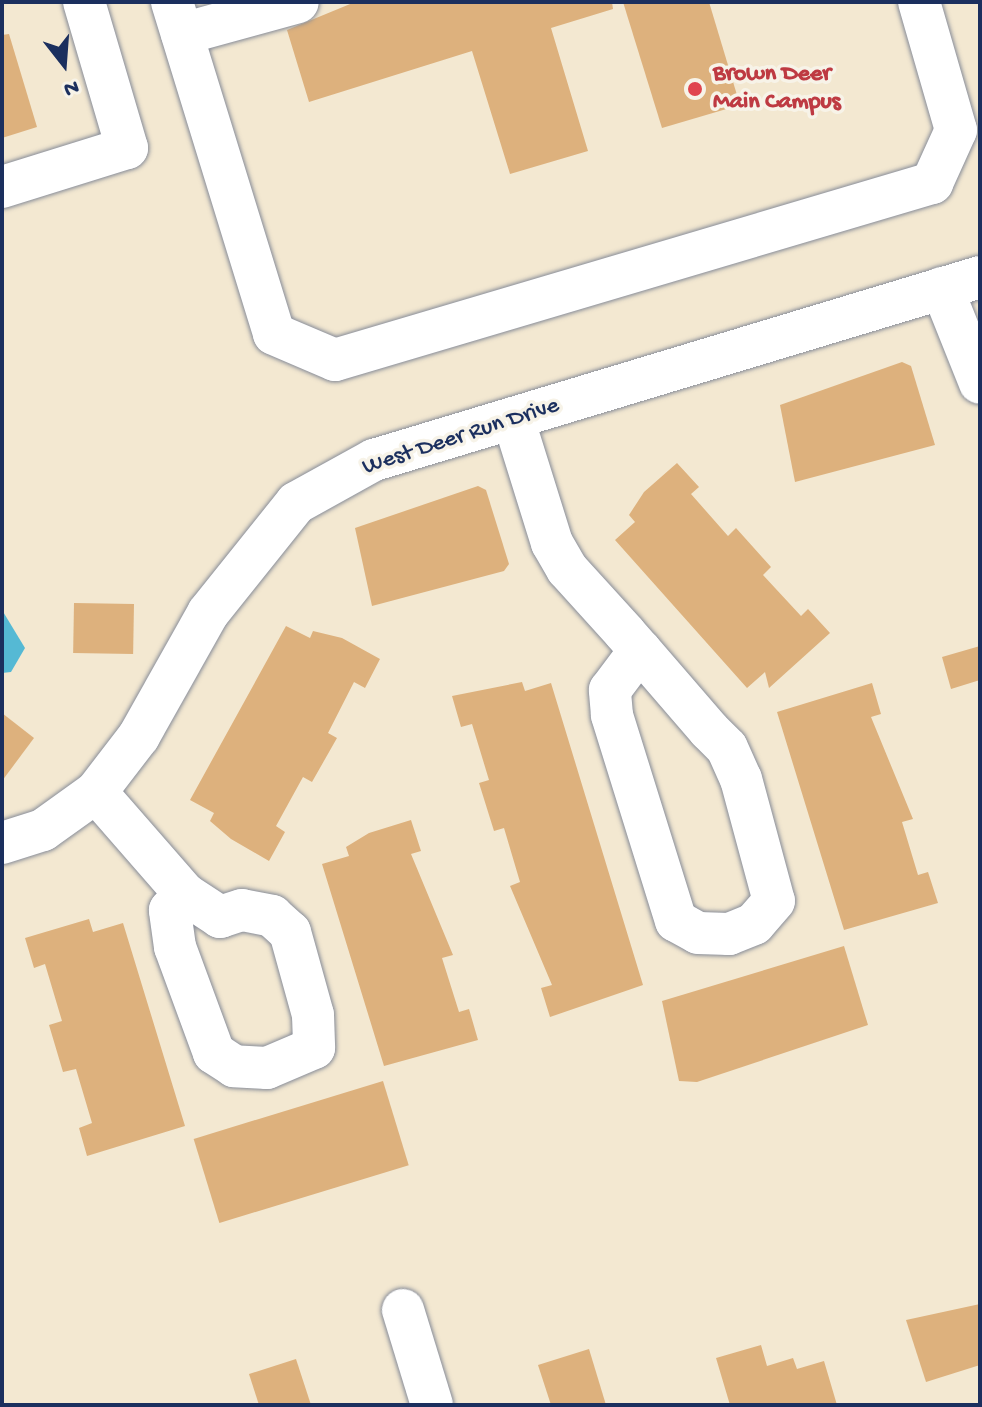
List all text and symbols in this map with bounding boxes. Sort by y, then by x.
north arrow [24,24,104,104]
place label: Brown Deer Main Campus [713,61,841,117]
text: N [60,72,82,101]
marker: Brown Deer Main Campus [684,78,706,100]
street label: West Deer Run Drive [359,392,563,482]

